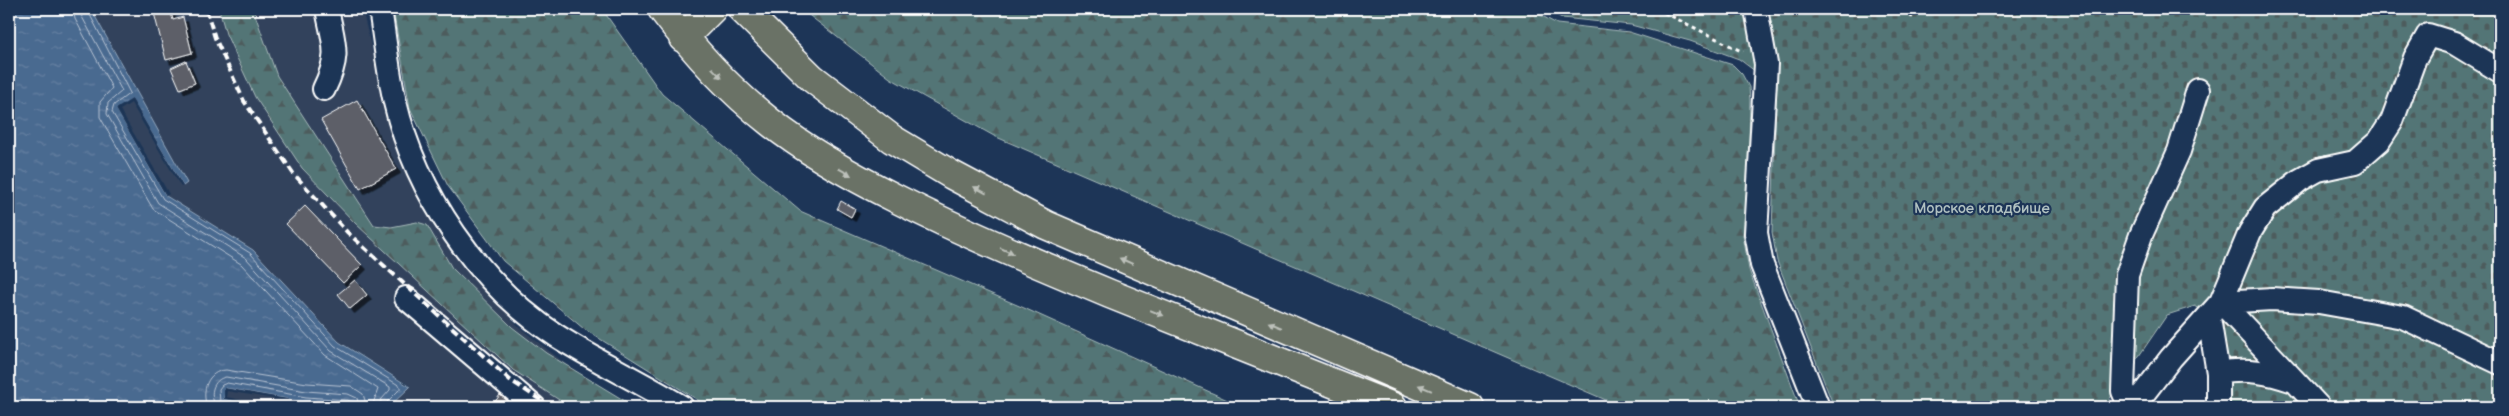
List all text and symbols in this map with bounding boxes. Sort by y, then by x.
one-way arrow [711,67,723,79]
one-way arrow [839,167,852,176]
one-way arrow [972,186,987,194]
park label: Морское кладбище [1914,199,2050,218]
one-way arrow [1000,247,1014,255]
one-way arrow [1119,257,1133,265]
one-way arrow [1150,309,1164,317]
one-way arrow [1268,321,1282,329]
one-way arrow [1418,384,1432,392]

